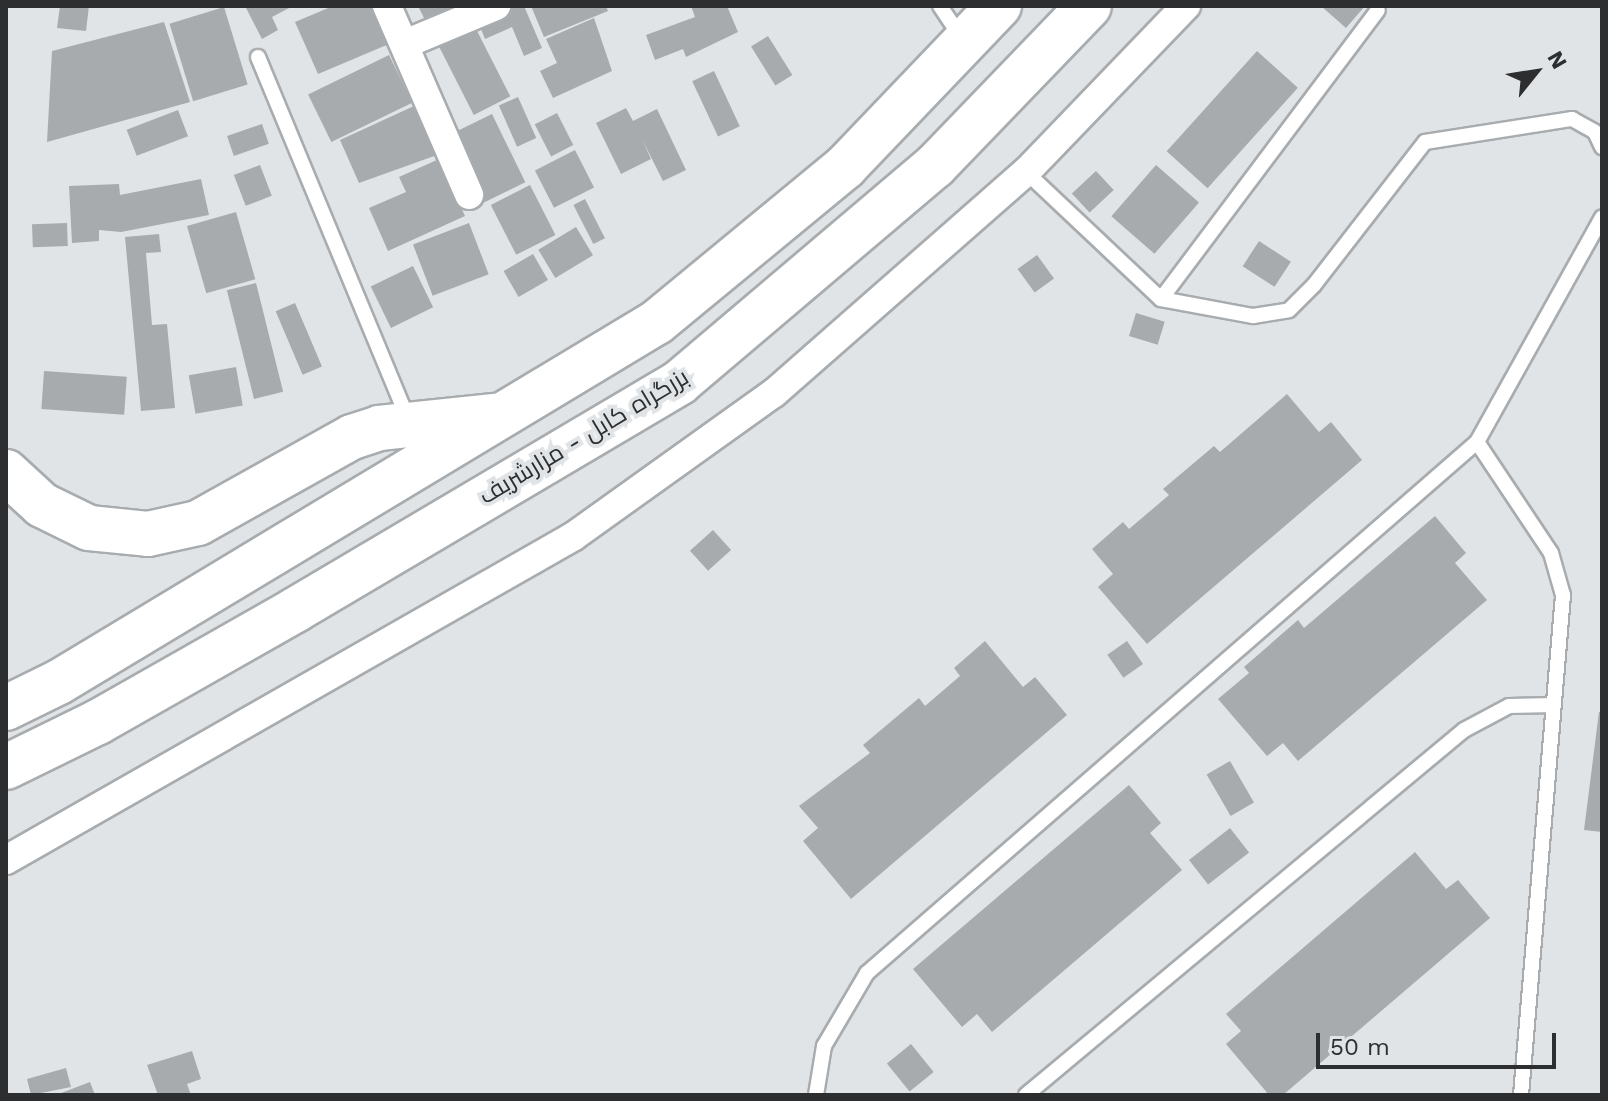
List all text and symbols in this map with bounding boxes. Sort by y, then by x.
north arrow [1496,32,1576,112]
text: N [1542,46,1572,73]
street label: بزرگراه کابل - مزارشریف [474,363,694,511]
scale bar [1320,1017,1560,1067]
text: 50 m [1330,1033,1390,1061]

